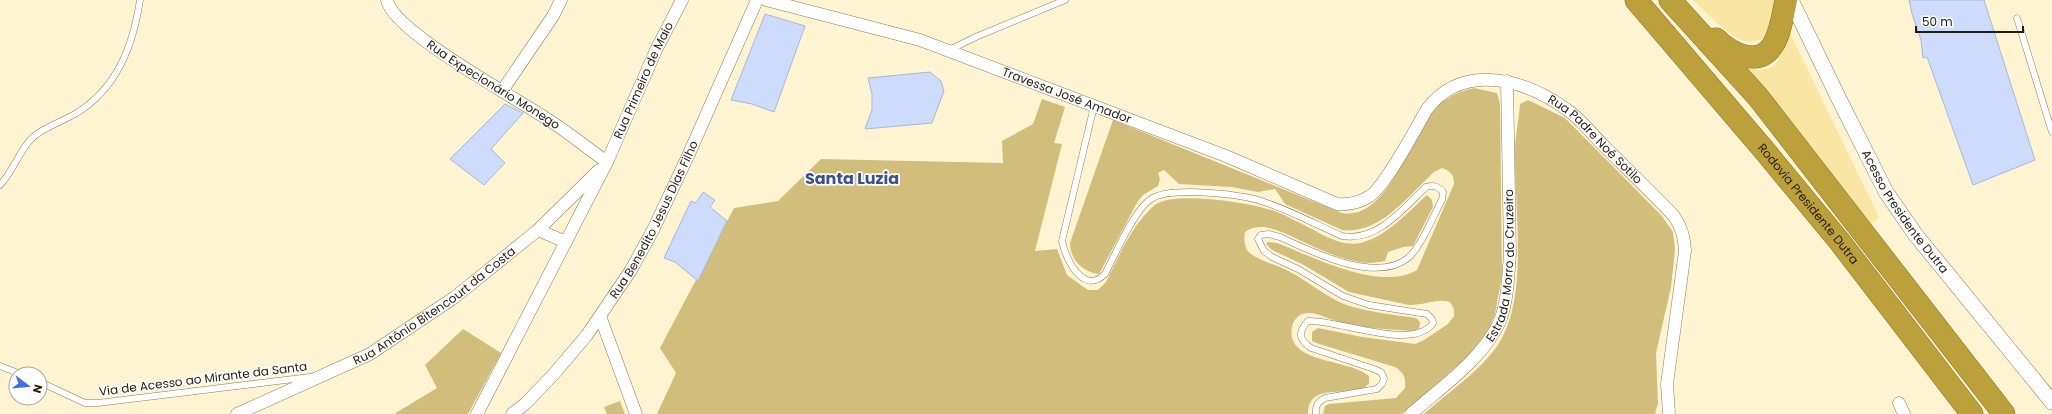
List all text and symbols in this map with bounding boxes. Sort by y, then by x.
scale bar [1916,8,2023,34]
text: 50 m [1922,13,1953,30]
street label: Rua Primeiro de Maio [609,18,677,141]
street label: Rua Expecionário Monego [423,36,564,133]
street label: Travessa José Amador [1000,63,1134,128]
street label: Rua Padre Noé Sotilo [1545,90,1647,188]
street label: Rua Benedito Jesus Dias Filho [605,137,702,302]
street label: Rodovia Presidente Dutra [1754,140,1863,268]
street label: Acesso Presidente Dutra [1858,147,1953,277]
district label: Santa Luzia [805,167,899,190]
street label: Estrada Morro do Cruzeiro [1481,189,1518,345]
street label: Rua Antônio Bitencourt da Costa [350,243,519,369]
street label: Via de Acesso ao Mirante da Santa [98,357,308,400]
north arrow [8,366,48,406]
text: N [29,383,46,395]

